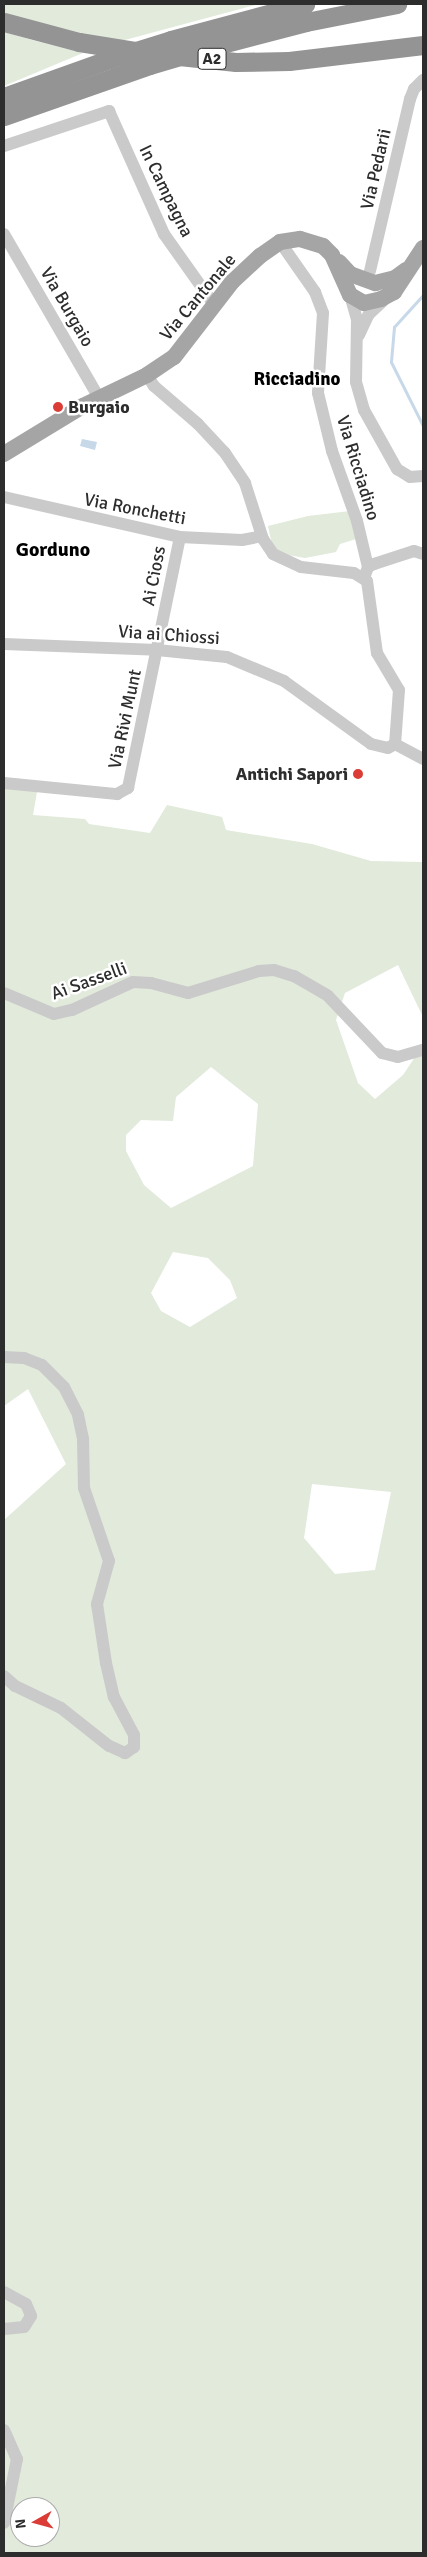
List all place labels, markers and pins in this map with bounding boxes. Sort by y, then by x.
place label: Burgaio [68,396,130,418]
marker: Burgaio [52,401,64,413]
place label: Antichi Sapori [236,763,348,785]
marker: Antichi Sapori [352,768,364,780]

